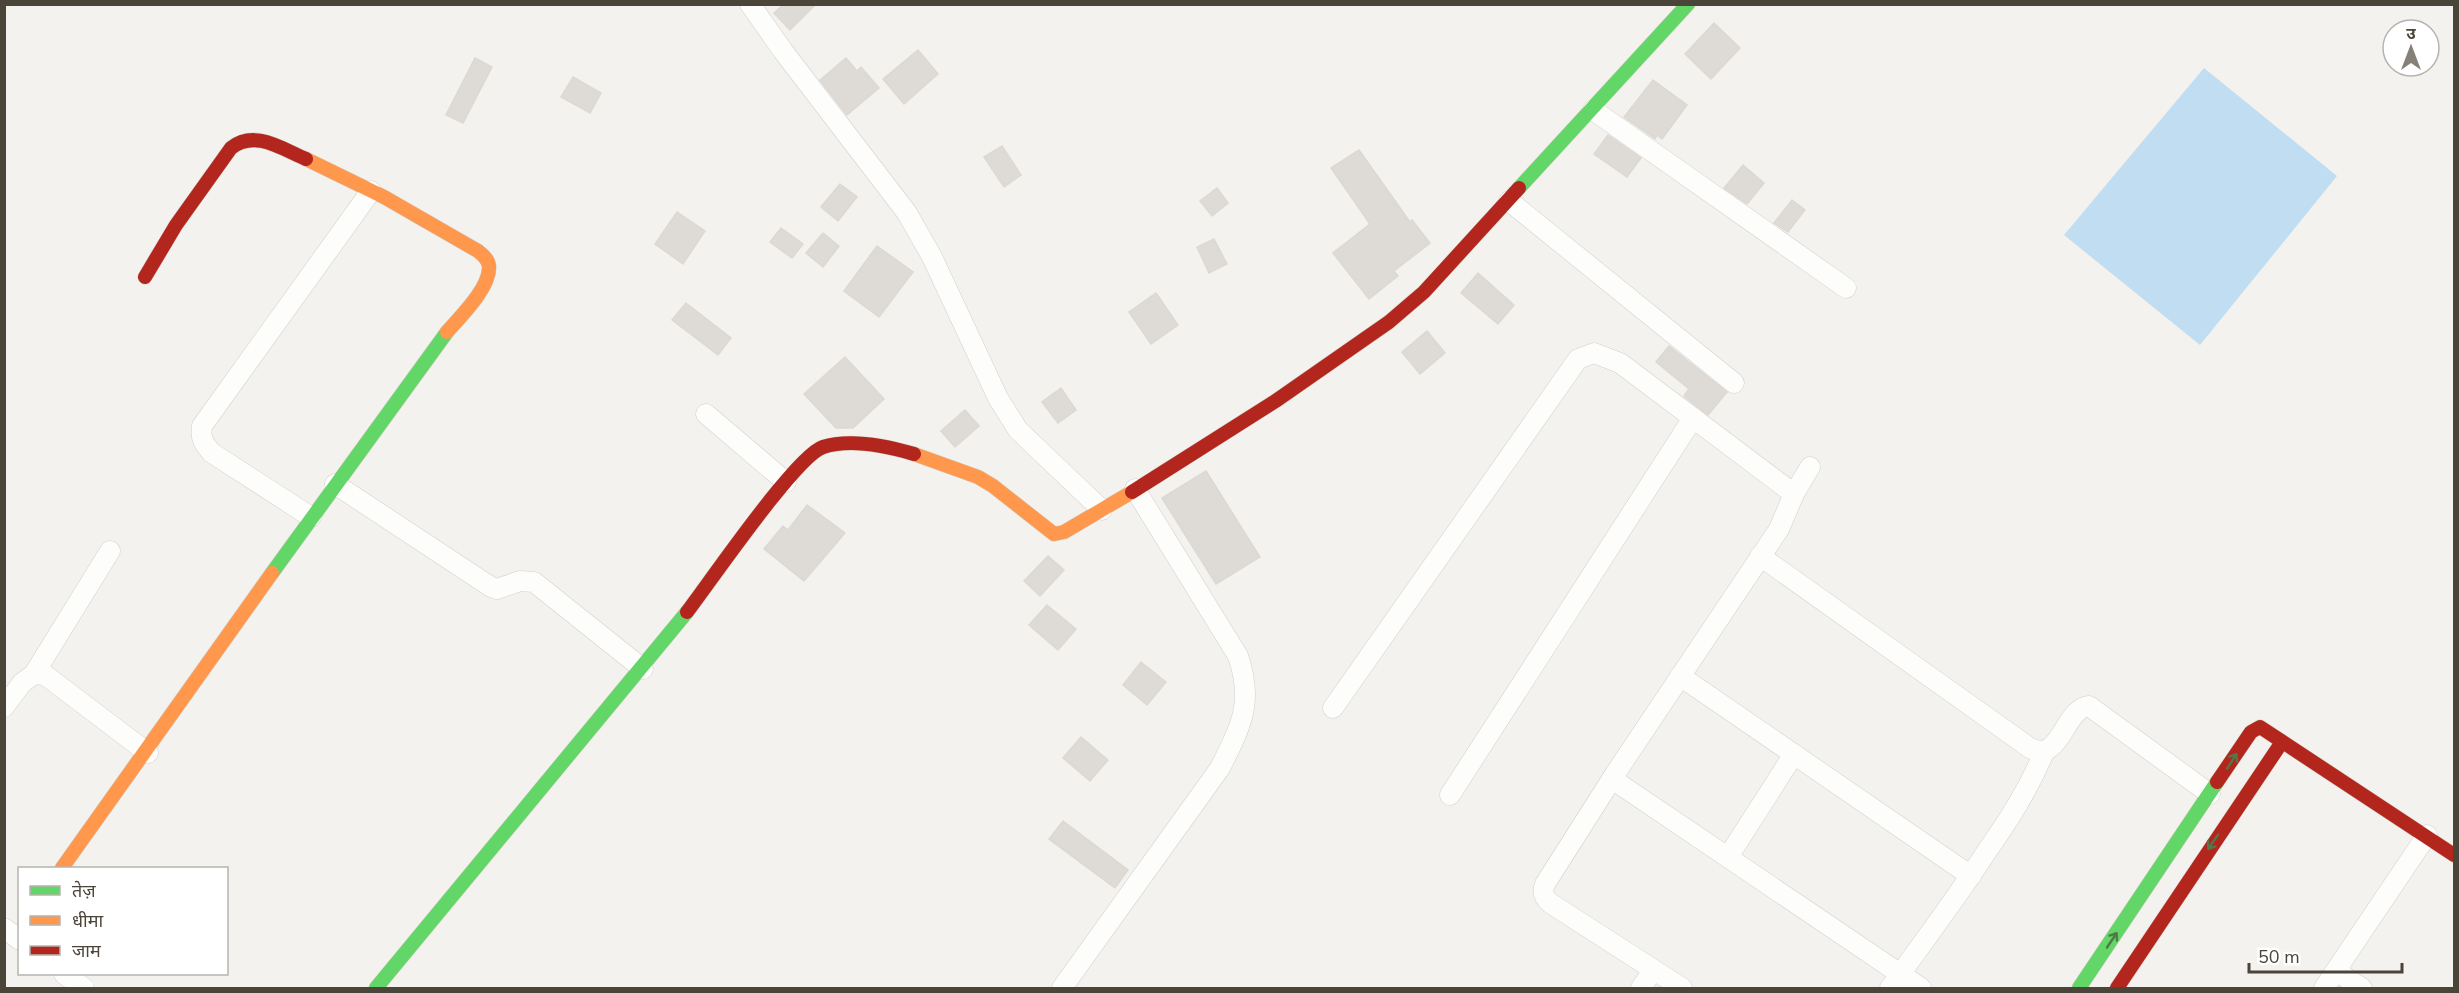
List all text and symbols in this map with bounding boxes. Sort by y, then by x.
north arrow [2381,18,2441,78]
text: उ [2406,23,2416,45]
one-way arrow [2226,753,2238,769]
one-way arrow [2207,833,2219,850]
legend [18,867,228,975]
text: तेज़ [72,879,96,903]
text: धीमा [72,909,103,933]
one-way arrow [2106,932,2118,949]
scale bar [2249,936,2402,974]
text: जाम [72,939,102,963]
text: 50 m [2258,945,2300,969]

